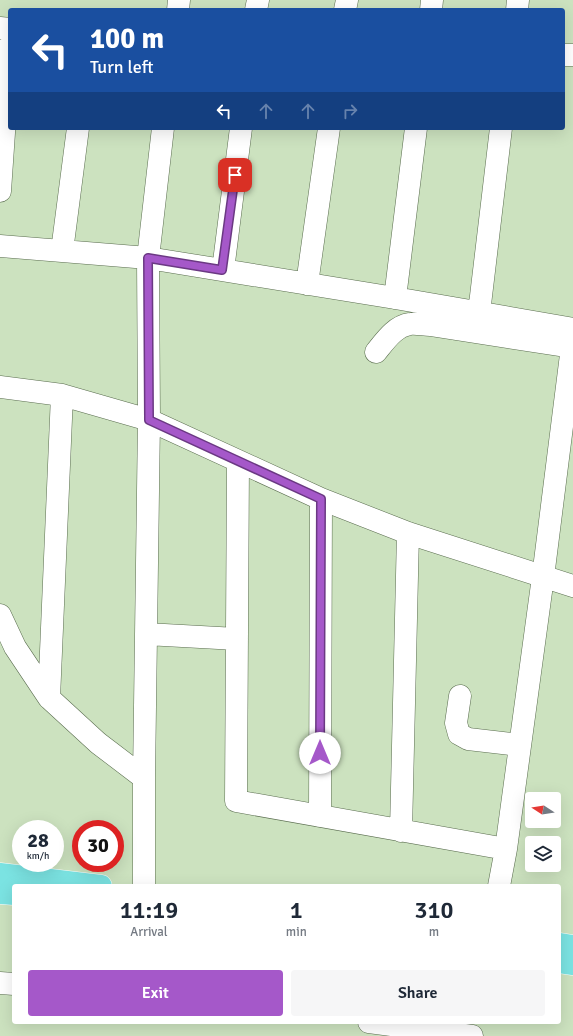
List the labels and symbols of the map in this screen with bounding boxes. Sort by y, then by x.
pin [218,158,252,192]
position arrow [299,732,341,774]
north arrow [525,792,561,828]
speed limit sign: 30 [72,820,124,872]

